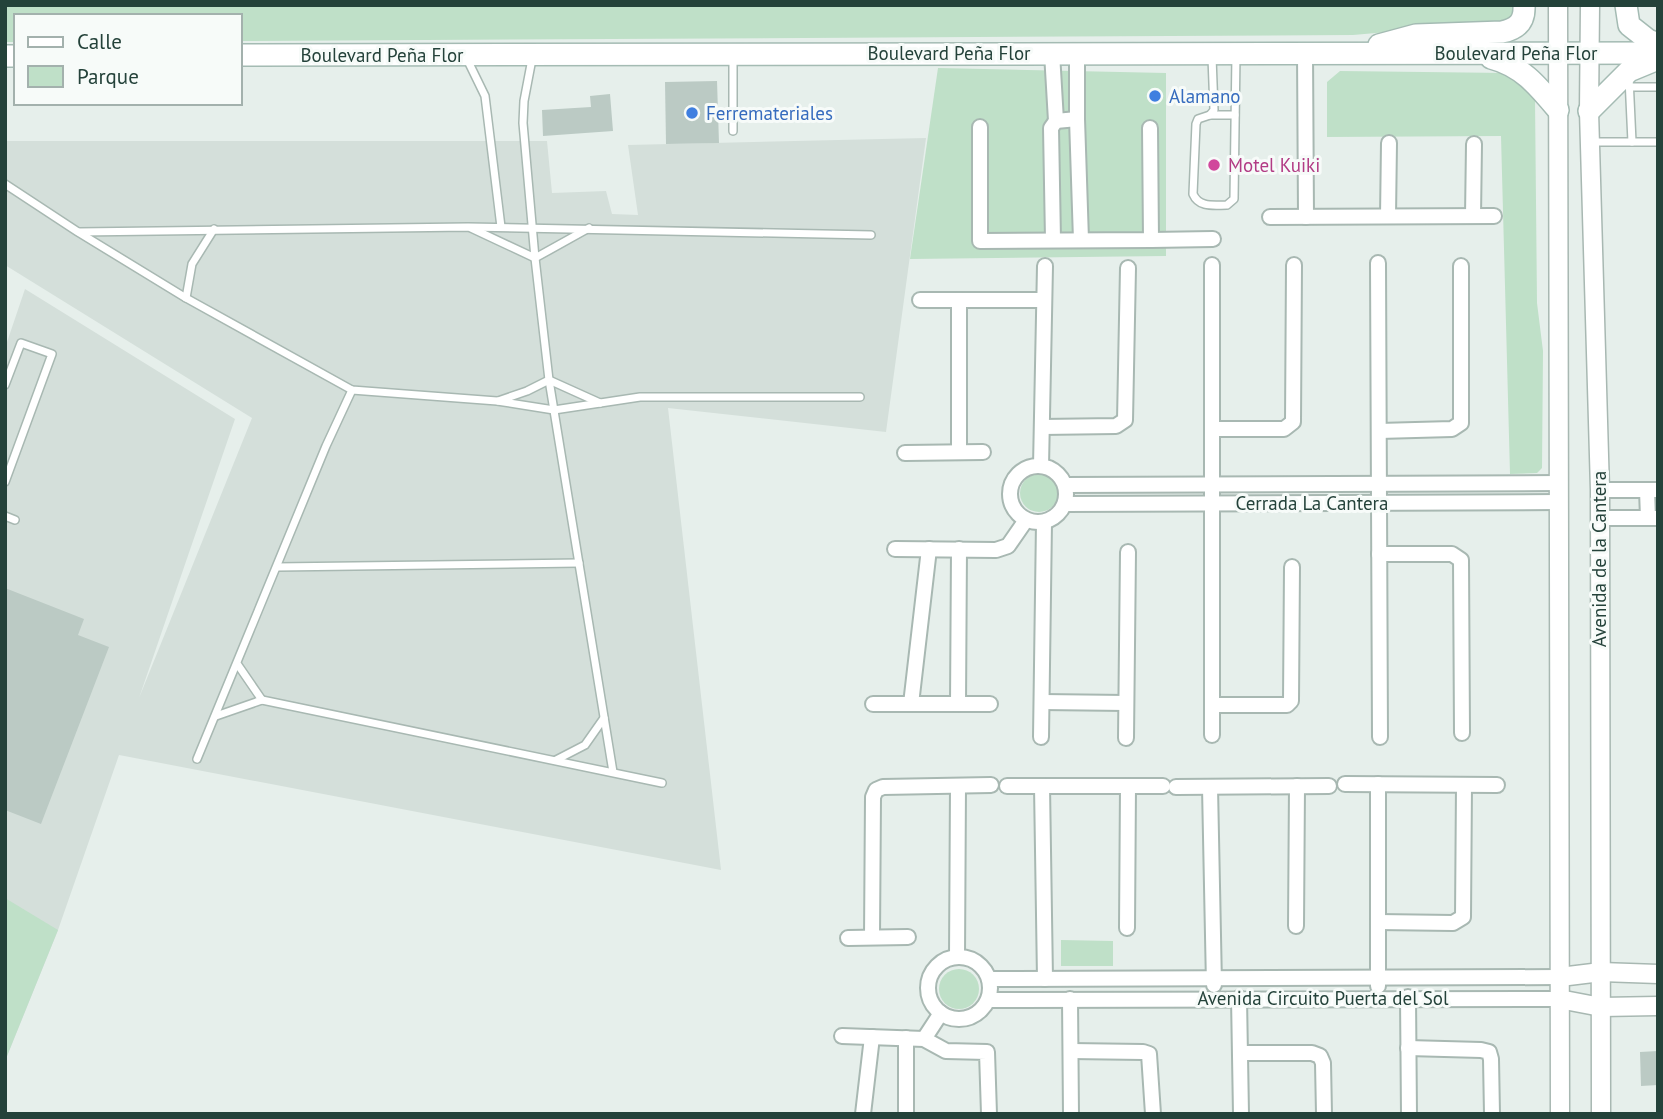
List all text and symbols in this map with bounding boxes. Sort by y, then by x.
legend [14,14,242,105]
text: Calle [77,28,122,55]
street label: Boulevard Peña Flor [867,41,1031,65]
street label: Boulevard Peña Flor [1434,41,1598,65]
street label: Boulevard Peña Flor [300,43,464,67]
text: Parque [77,63,139,90]
place label: Alamano [1169,84,1241,108]
marker: Alamano [1147,88,1163,104]
place label: Ferremateriales [706,101,833,125]
marker: Ferremateriales [684,105,700,121]
place label: Motel Kuiki [1228,153,1320,177]
marker: Motel Kuiki [1206,157,1222,173]
street label: Avenida de la Cantera [1587,471,1611,647]
street label: Cerrada La Cantera [1236,491,1388,515]
street label: Avenida Circuito Puerta del Sol [1197,986,1449,1010]

